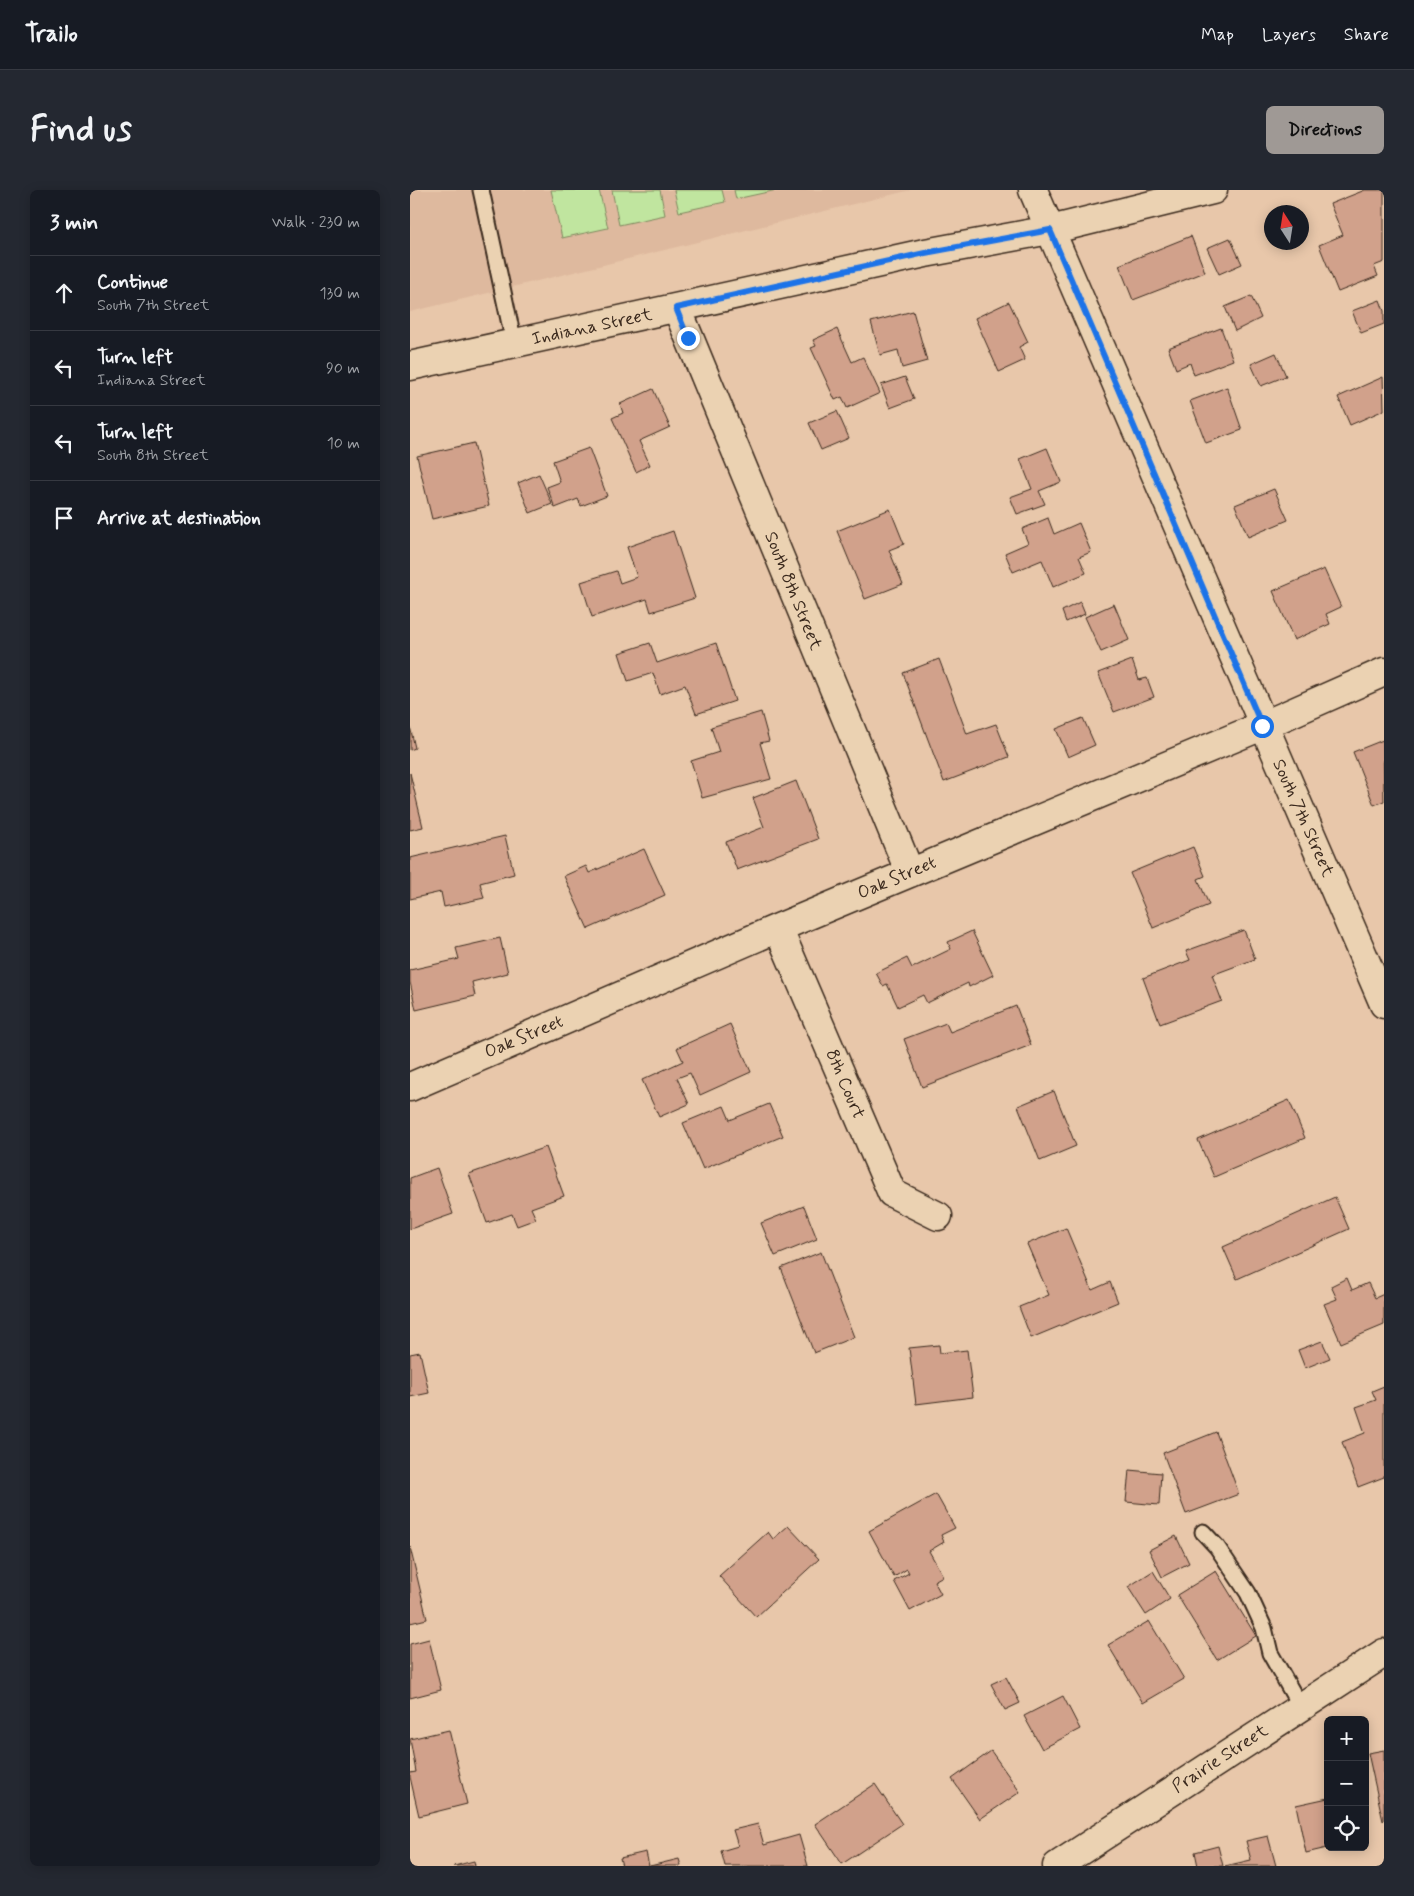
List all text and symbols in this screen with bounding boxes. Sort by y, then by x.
text: Trailo [25,19,78,50]
text: Map [1201,23,1234,47]
text: Layers [1262,23,1316,47]
text: Share [1344,23,1389,47]
button: Directions [1266,106,1384,154]
text: Find us [30,107,132,153]
north arrow [1264,205,1309,250]
text: 3 min [50,209,98,237]
text: Walk · 230 m [272,212,360,233]
text: Continue [97,270,168,295]
icon: ahead [50,279,78,307]
text: 130 m [319,283,360,304]
text: South 7th Street [97,295,209,316]
street label: Indiana Street [530,302,655,351]
route end [677,327,700,350]
text: Turn left [97,345,173,370]
icon: left [50,354,78,382]
text: 90 m [326,358,360,379]
text: Indiana Street [97,370,206,391]
text: Turn left [97,420,173,445]
icon: left [50,429,78,457]
text: 10 m [327,433,360,454]
text: South 8th Street [97,445,209,466]
icon: arrive [50,504,78,532]
text: Arrive at destination [97,506,261,531]
street label: South 8th Street [758,528,828,654]
route start [1251,715,1274,738]
street label: South 7th Street [1266,755,1340,881]
street label: Oak Street [854,851,940,905]
street label: Oak Street [481,1010,567,1064]
street label: 8th Court [820,1046,870,1122]
map controls [1324,1716,1369,1851]
button: + [1324,1716,1369,1761]
street label: Prairie Street [1167,1719,1273,1799]
button: − [1324,1761,1369,1806]
button: locate [1324,1806,1369,1851]

